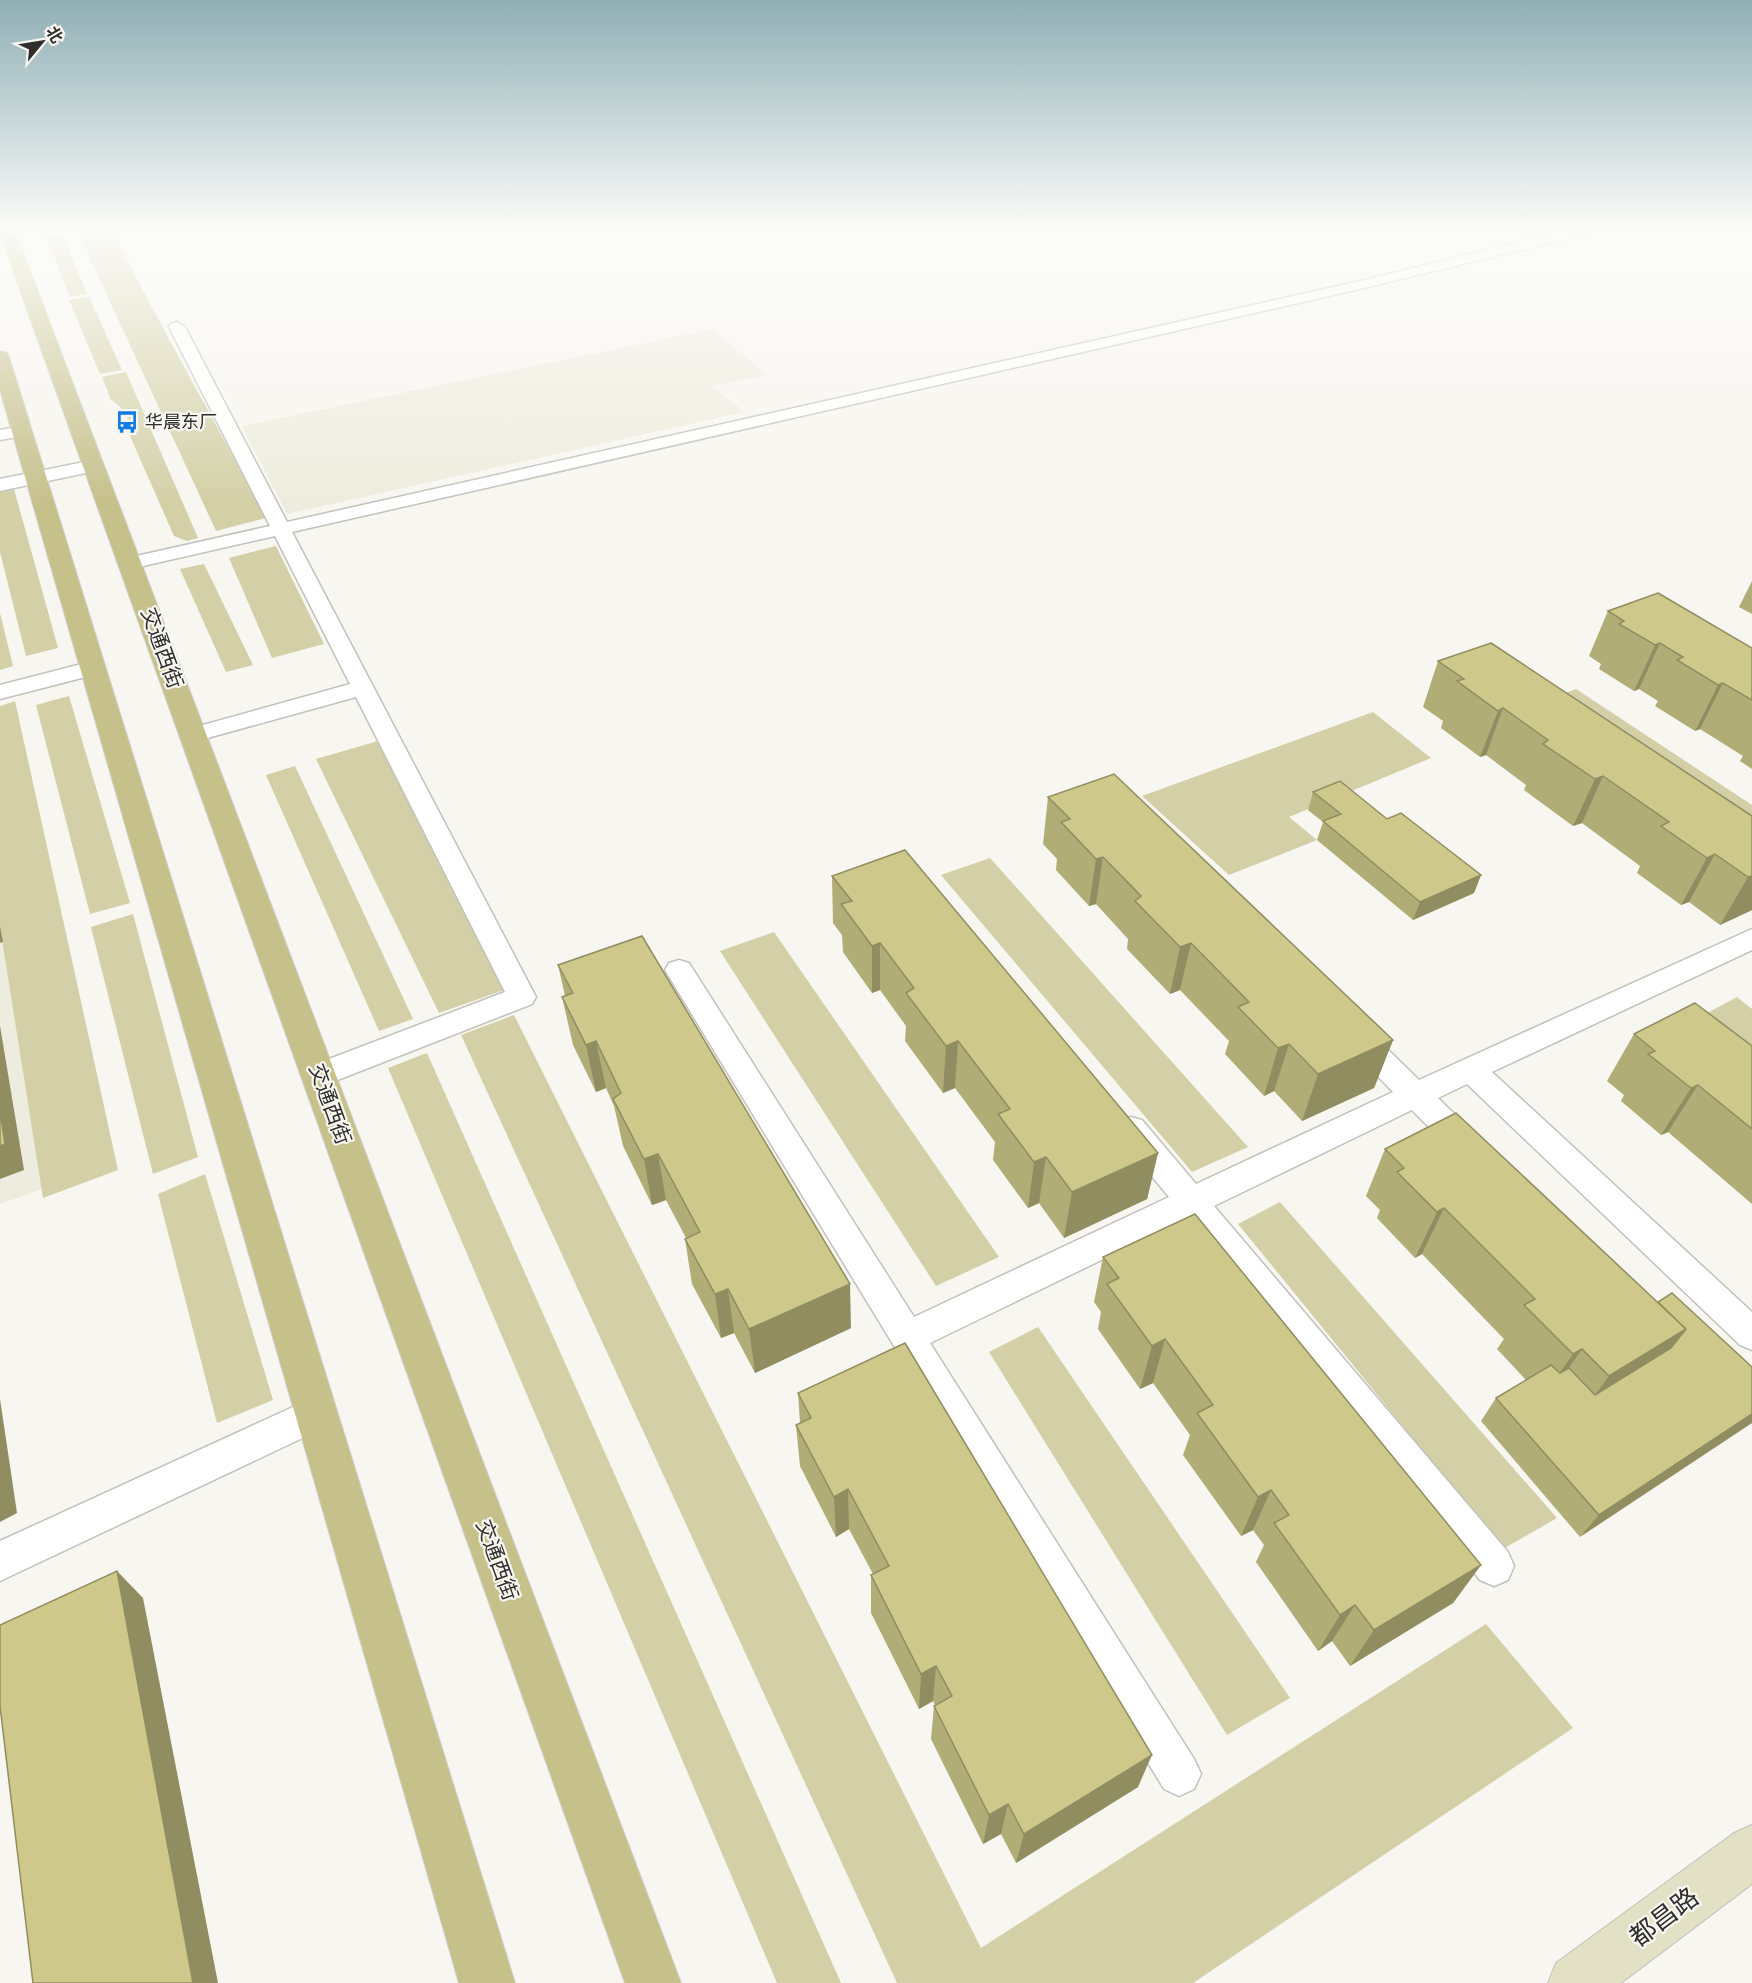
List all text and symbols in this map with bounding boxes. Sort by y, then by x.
north arrow [12,12,72,72]
text: 北 [41,23,68,47]
bus stop icon: 华晨东厂 [114,409,140,435]
place label: 华晨东厂 [145,410,217,435]
street label: 交通西街 [134,603,190,693]
street label: 交通西街 [302,1059,358,1149]
street label: 交通西街 [469,1515,525,1605]
street label: 都昌路 [1622,1879,1707,1956]

